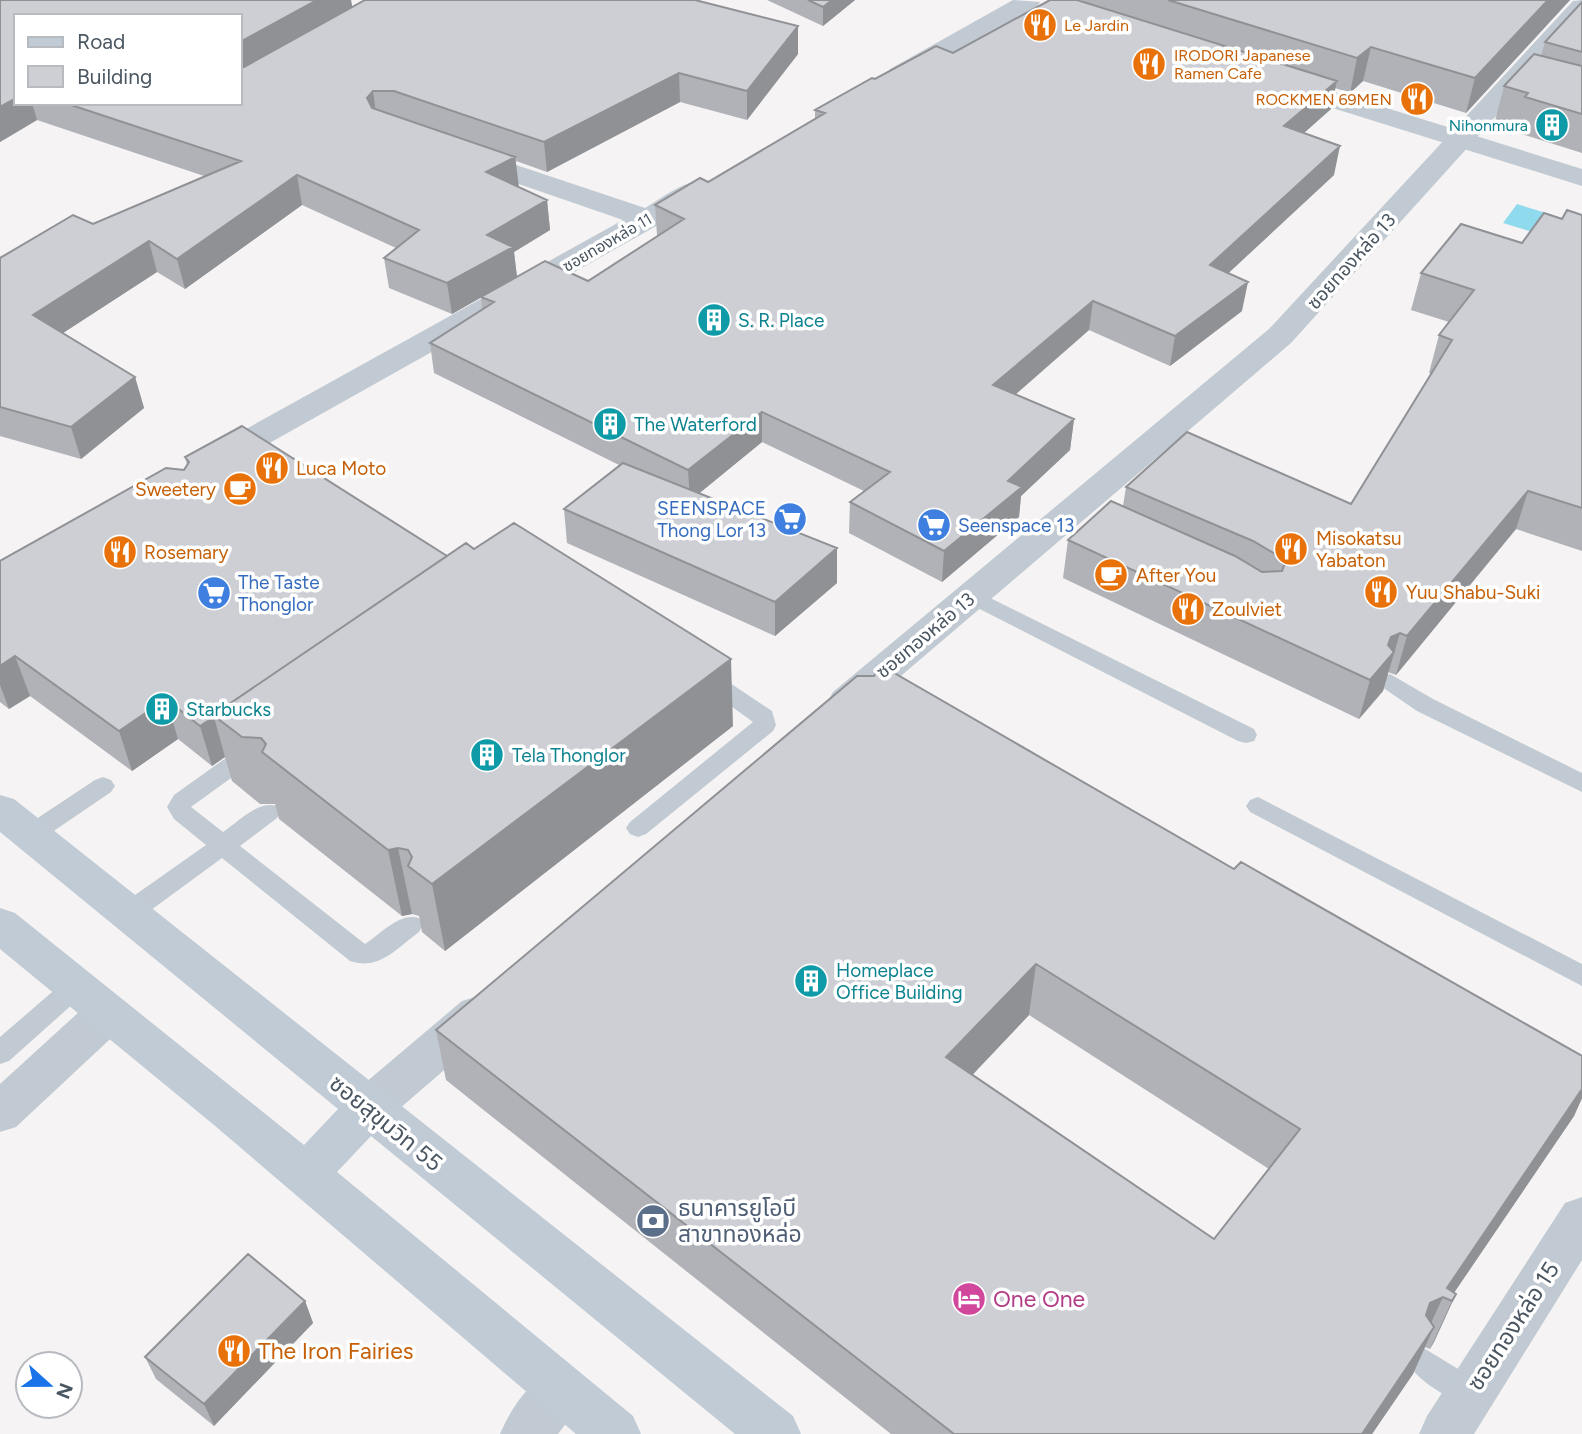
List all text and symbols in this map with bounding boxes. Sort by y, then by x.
restaurant icon: Le Jardin [1021,6,1059,44]
legend [14,14,242,105]
place label: Le Jardin [1064,16,1129,35]
text: Road [77,29,125,54]
restaurant icon: IRODORI Japanese Ramen Cafe [1130,45,1168,83]
place label: IRODORI Japanese Ramen Cafe [1174,46,1311,83]
text: Building [77,64,152,89]
restaurant icon: ROCKMEN 69MEN [1398,80,1436,118]
place label: ROCKMEN 69MEN [1255,90,1392,109]
building icon: Nihonmura [1533,106,1571,144]
place label: Nihonmura [1449,116,1528,135]
street label: ซอยทองหล่อ 11 [559,209,655,276]
street label: ซอยทองหล่อ 13 [1302,209,1400,314]
building icon: S. R. Place [695,301,733,339]
place label: S. R. Place [738,309,824,332]
building icon: The Waterford [591,405,629,443]
place label: The Waterford [634,413,757,436]
restaurant icon: Luca Moto [253,449,291,487]
place label: Luca Moto [296,457,386,480]
cafe icon: Sweetery [221,470,259,508]
place label: Sweetery [135,478,216,501]
place label: SEENSPACE Thong Lor 13 [657,497,766,542]
supermarket icon: SEENSPACE Thong Lor 13 [771,500,809,538]
supermarket icon: Seenspace 13 [915,506,953,544]
place label: Seenspace 13 [958,514,1074,537]
place label: Misokatsu Yabaton [1316,527,1402,572]
restaurant icon: Misokatsu Yabaton [1272,530,1310,568]
restaurant icon: Rosemary [101,533,139,571]
place label: Rosemary [144,541,228,564]
cafe icon: After You [1092,556,1130,594]
place label: After You [1136,564,1216,587]
place label: The Taste Thonglor [238,571,320,616]
restaurant icon: Yuu Shabu-Suki [1362,573,1400,611]
supermarket icon: The Taste Thonglor [195,574,233,612]
place label: Yuu Shabu-Suki [1406,581,1540,604]
street label: ซอยทองหล่อ 13 [871,588,979,683]
restaurant icon: Zoulviet [1169,590,1207,628]
place label: Zoulviet [1212,598,1282,621]
building icon: Starbucks [143,690,181,728]
place label: Starbucks [186,698,271,721]
building icon: Tela Thonglor [468,736,506,774]
place label: Tela Thonglor [512,744,626,767]
place label: Homeplace Office Building [836,959,963,1004]
building icon: Homeplace Office Building [792,962,830,1000]
street label: ซอยสุขุมวิท 55 [324,1069,448,1177]
place label: ธนาคารยูโอบี สาขาทองหล่อ [678,1194,802,1248]
bank icon: ธนาคารยูโอบี สาขาทองหล่อ [634,1202,672,1240]
street label: ซอยทองหล่อ 15 [1461,1257,1565,1395]
hotel icon: One One [950,1280,988,1318]
place label: One One [993,1285,1085,1313]
restaurant icon: The Iron Fairies [215,1332,253,1370]
place label: The Iron Fairies [258,1337,413,1365]
north arrow [14,1350,84,1420]
text: N [51,1380,78,1402]

